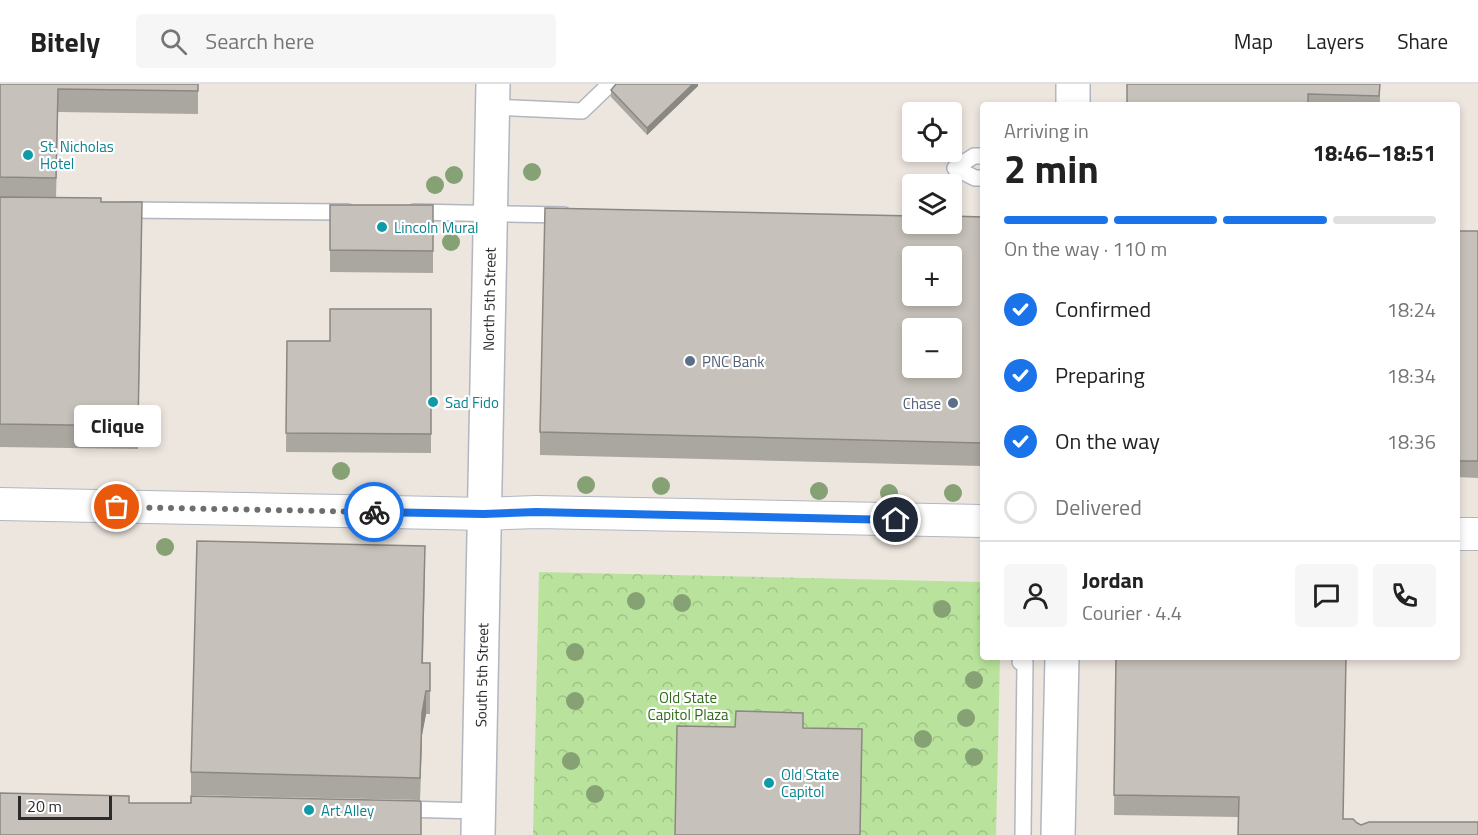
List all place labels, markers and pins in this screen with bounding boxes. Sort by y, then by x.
place label: St. Nicholas Hotel [40,135,114,175]
marker: St. Nicholas Hotel [21,148,35,162]
place label: Lincoln Mural [394,216,478,239]
marker: Lincoln Mural [375,220,389,234]
place label: PNC Bank [702,350,765,373]
marker: PNC Bank [683,354,697,368]
place label: Sad Fido [445,391,499,414]
place label: Chase [903,392,941,415]
marker: Sad Fido [426,395,440,409]
marker: Chase [946,396,960,410]
callout: Clique [74,405,160,447]
pin [91,481,142,532]
pin [870,494,921,545]
place label: Old State Capitol [781,763,839,803]
marker: Old State Capitol [762,776,776,790]
place label: Art Alley [321,799,374,822]
marker: Art Alley [302,803,316,817]

